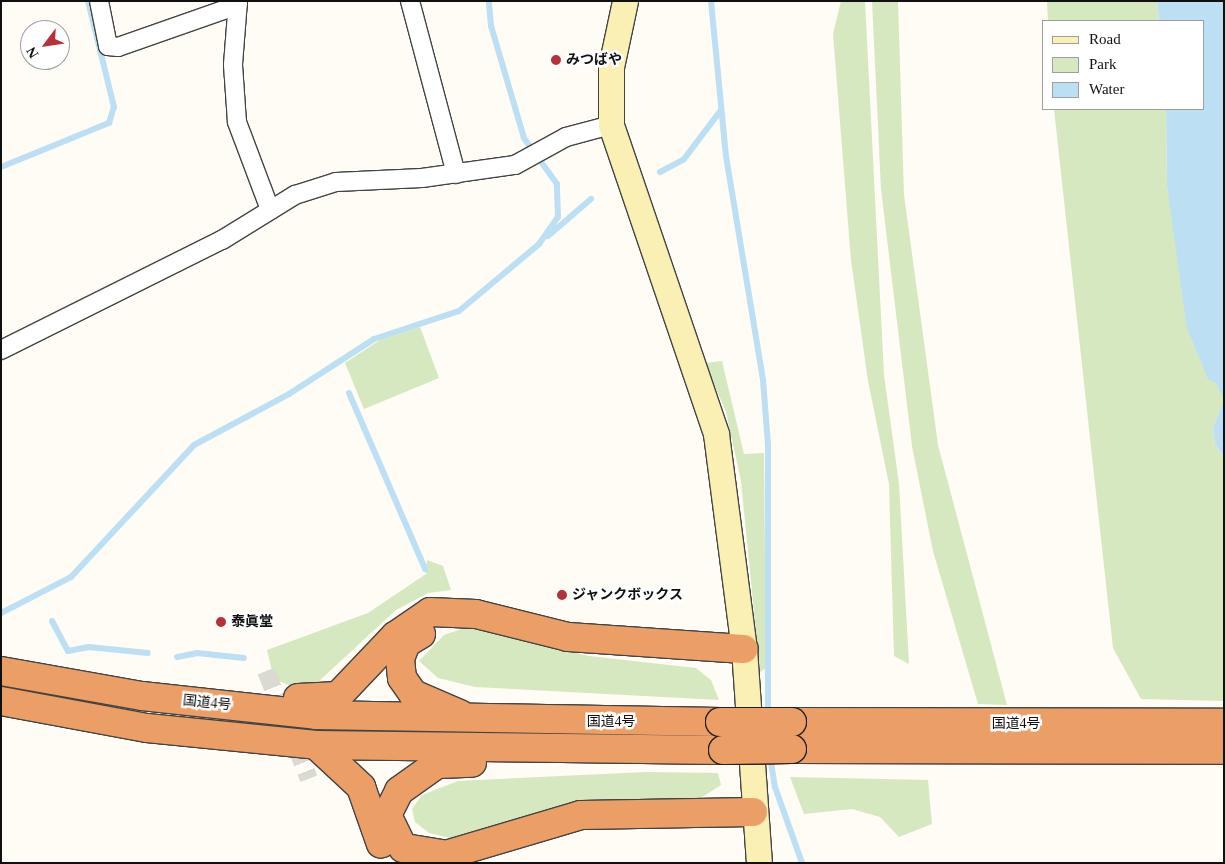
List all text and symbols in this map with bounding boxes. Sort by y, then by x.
north arrow [20,20,70,70]
legend [1042,20,1205,110]
text: Road [1089,31,1121,47]
text: N [24,44,42,61]
place label: みつばや [566,52,622,68]
marker: みつばや [550,54,562,66]
text: Park [1089,56,1117,72]
text: Water [1089,81,1124,97]
place label: ジャンクボックス [572,587,684,603]
marker: ジャンクボックス [556,589,568,601]
place label: 泰眞堂 [231,614,273,630]
marker: 泰眞堂 [215,616,227,628]
street label: 国道4号 [182,692,232,714]
street label: 国道4号 [587,714,635,730]
street label: 国道4号 [992,716,1040,732]

